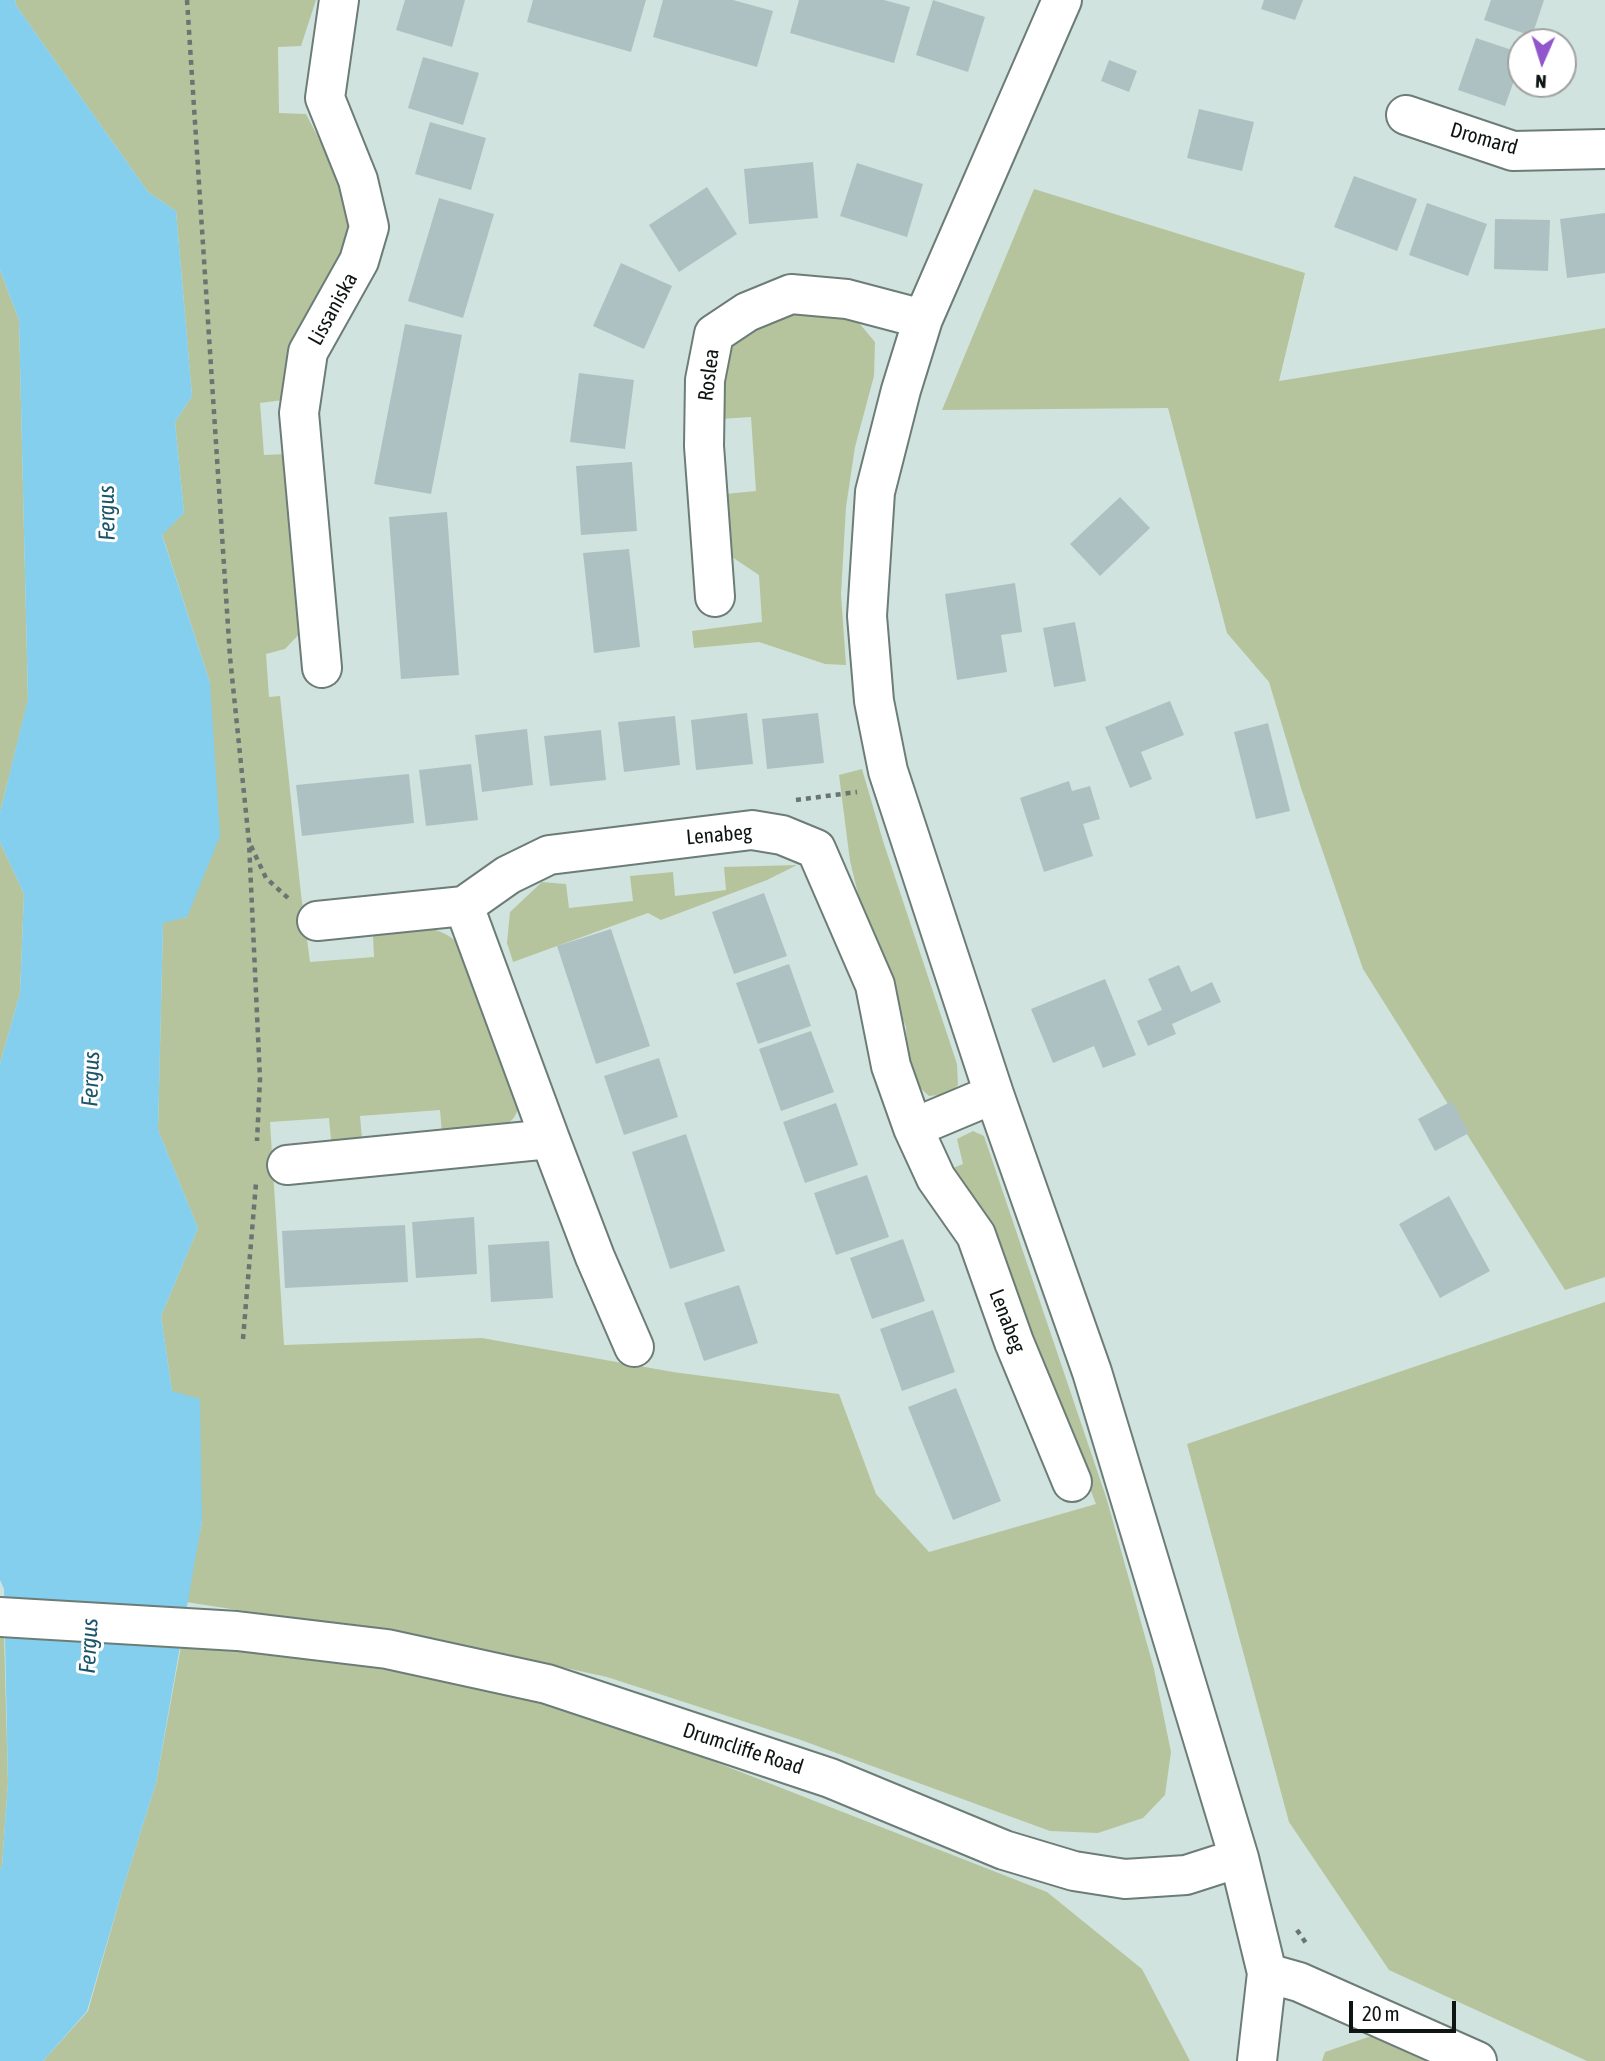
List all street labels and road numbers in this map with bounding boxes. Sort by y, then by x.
street label: Dromard [1447,117,1521,161]
street label: Lissaniska [303,268,363,350]
street label: Roslea [693,347,725,403]
street label: Lenabeg [685,820,753,850]
street label: Lenabeg [983,1286,1031,1356]
street label: Drumcliffe Road [680,1718,806,1780]

